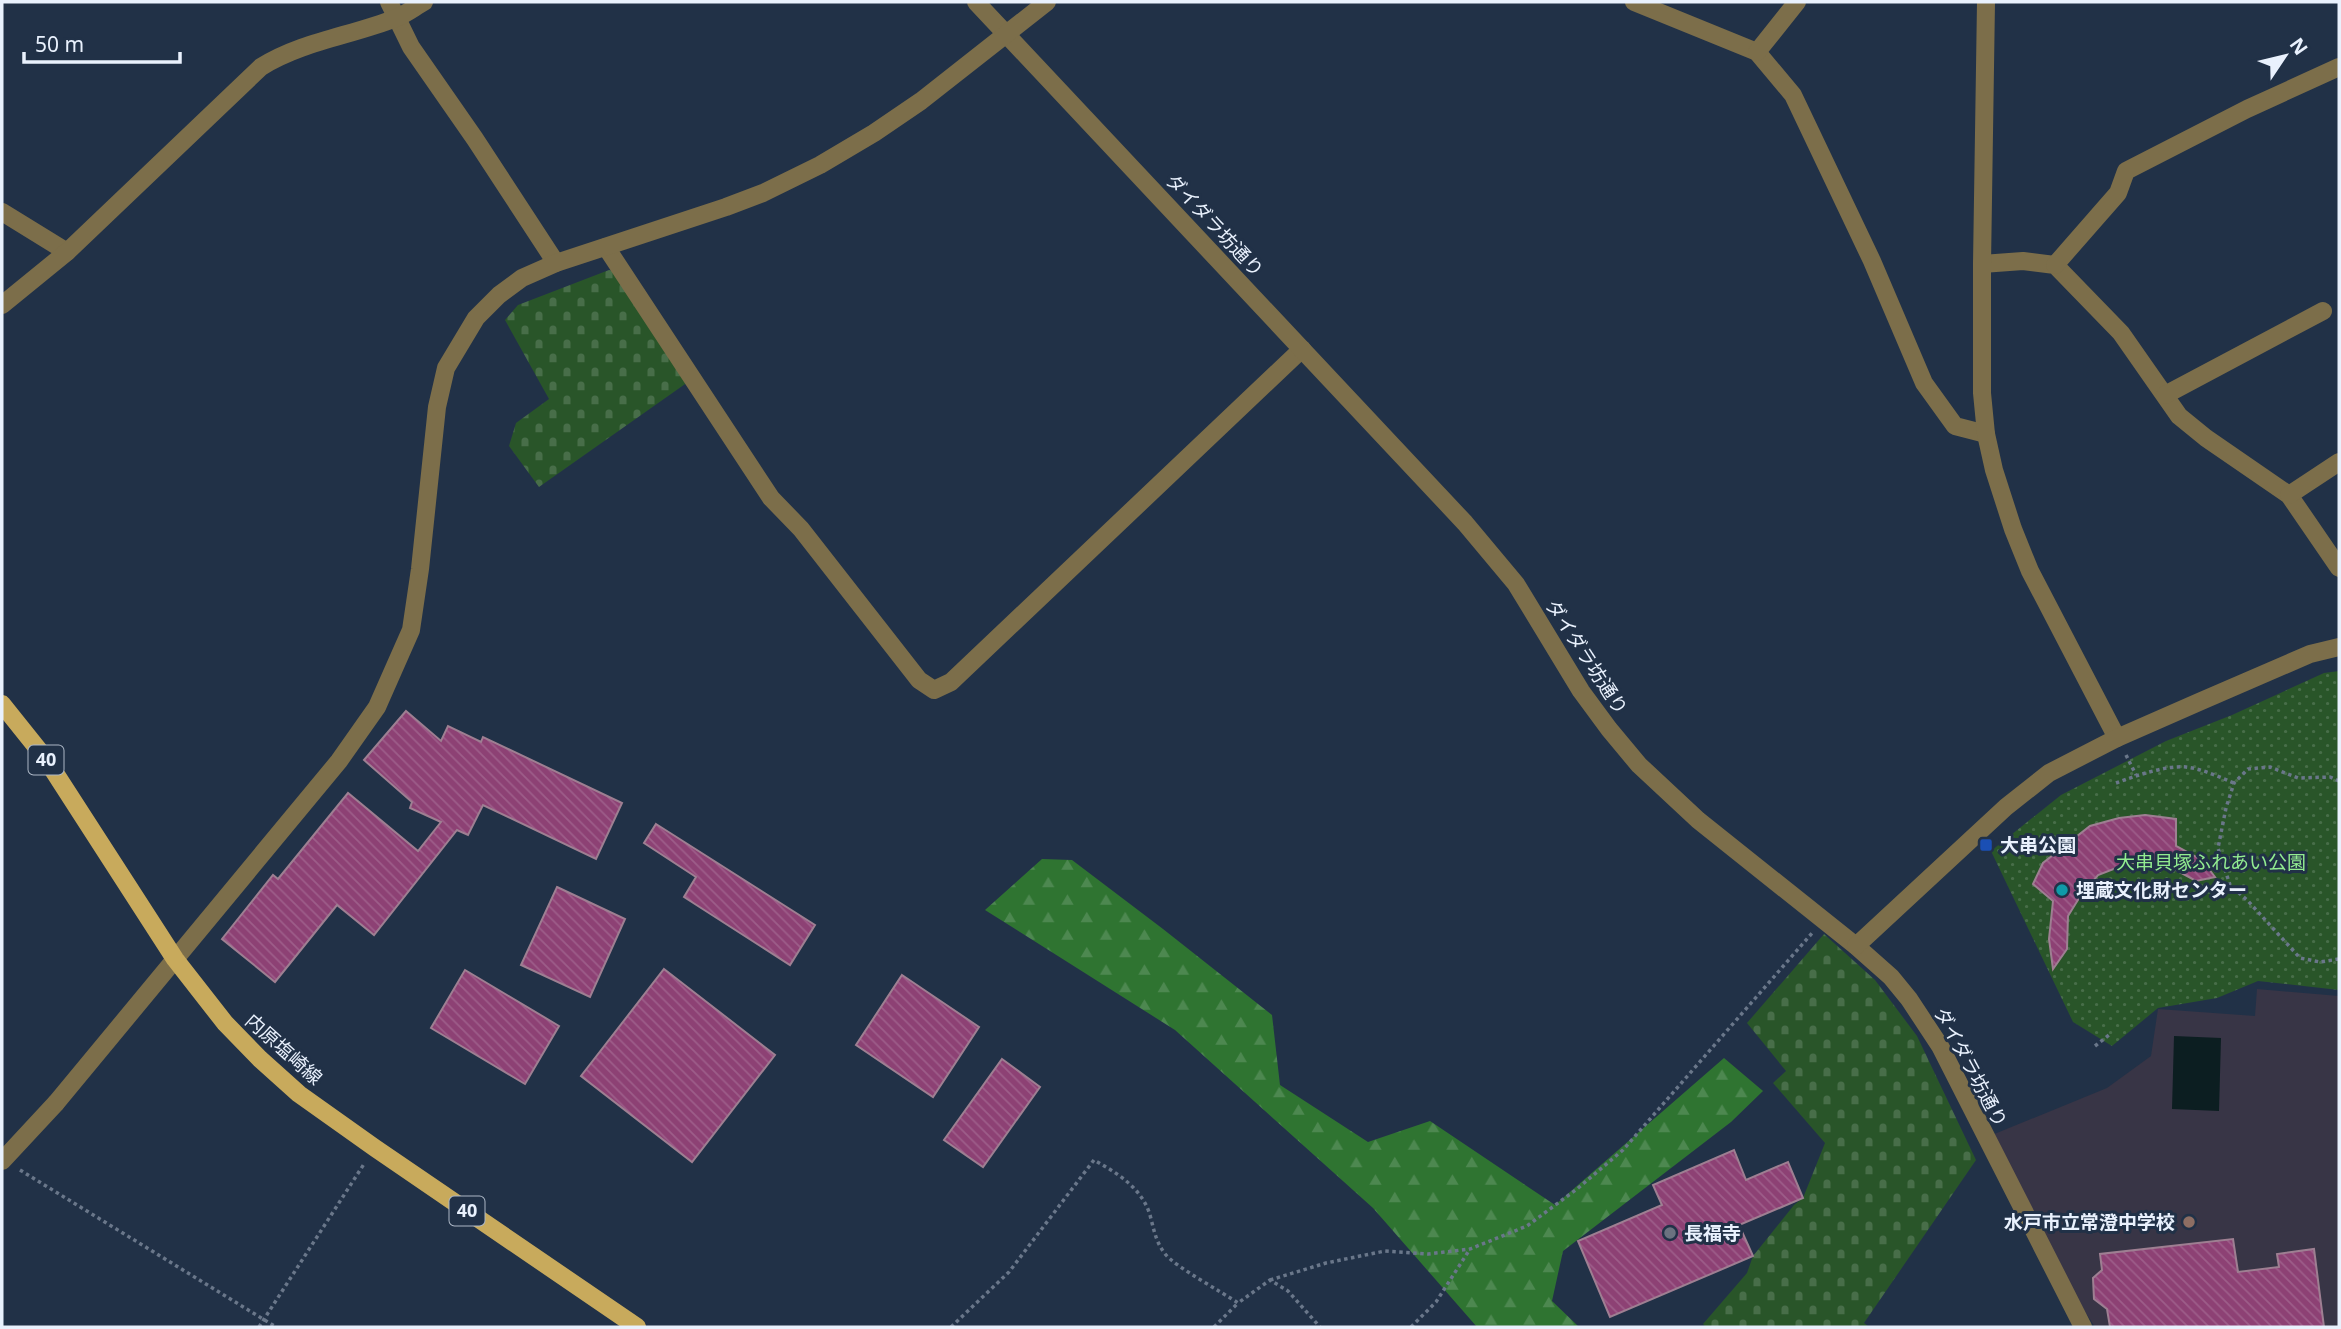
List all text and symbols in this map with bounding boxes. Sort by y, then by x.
scale bar [24,21,180,65]
north arrow [2250,21,2320,91]
text: 50 m [35,30,84,58]
text: N [2284,32,2314,60]
street label: ダイダラ坊通り [1160,168,1270,282]
street label: ダイダラ坊通り [1540,594,1634,720]
road number: 40 [28,746,64,774]
place label: 大串公園 [2000,832,2076,858]
marker: 大串公園 [1978,837,1994,853]
park label: 大串貝塚ふれあい公園 [2116,849,2306,875]
place label: 埋蔵文化財センター [2076,877,2247,903]
marker: 埋蔵文化財センター [2054,882,2070,898]
street label: ダイダラ坊通り [1928,1003,2014,1131]
street label: 内原塩崎線 [240,1008,328,1090]
road number: 40 [449,1196,484,1226]
place label: 水戸市立常澄中学校 [2004,1209,2175,1235]
marker: 水戸市立常澄中学校 [2181,1214,2197,1230]
place label: 長福寺 [1684,1220,1741,1246]
marker: 長福寺 [1662,1225,1678,1241]

